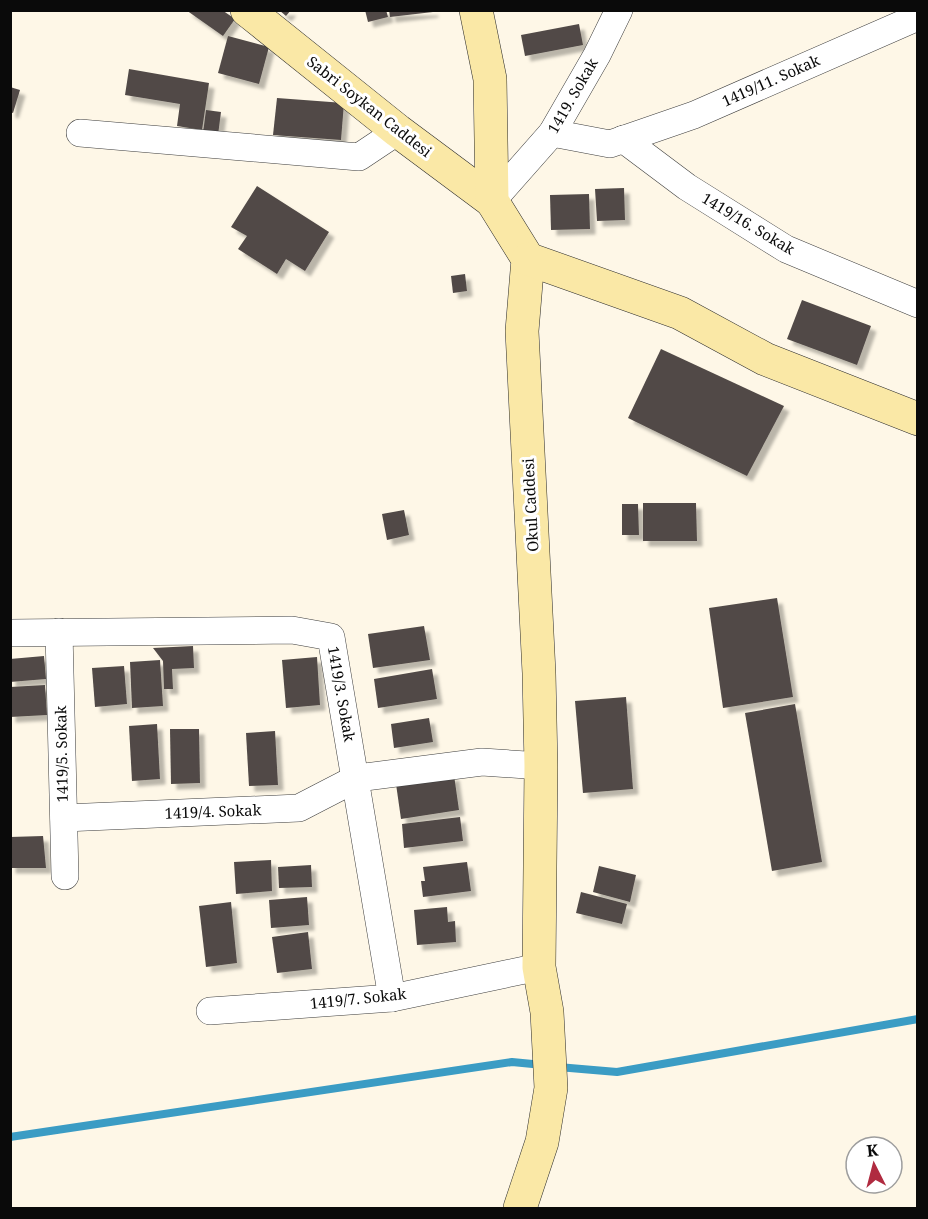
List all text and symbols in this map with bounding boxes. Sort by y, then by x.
street label: 1419/11. Sokak [719,49,823,111]
street label: Sabri Soykan Caddesi [303,51,436,161]
street label: 1419. Sokak [542,54,602,137]
street label: 1419/16. Sokak [698,188,799,259]
street label: Okul Caddesi [518,458,542,552]
street label: 1419/3. Sokak [324,644,360,743]
street label: 1419/5. Sokak [50,705,72,803]
street label: 1419/4. Sokak [164,799,262,823]
street label: 1419/7. Sokak [309,983,407,1013]
north arrow [844,1135,904,1195]
text: K [865,1139,880,1162]

